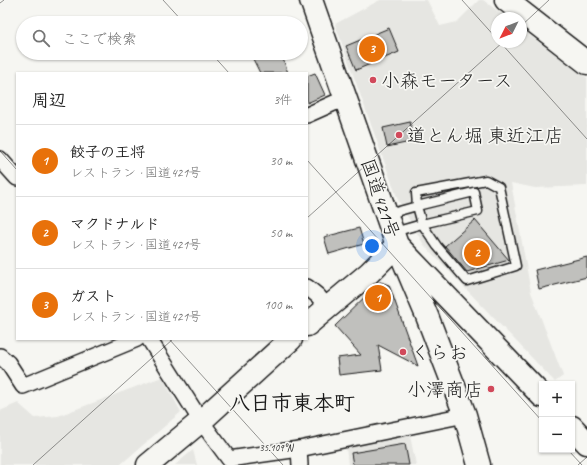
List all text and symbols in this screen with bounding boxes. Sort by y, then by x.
north arrow [491,12,527,48]
search box [16,16,308,60]
icon: search [30,27,52,49]
text: ここで検索 [62,30,137,49]
pin: 3 [359,34,385,64]
place label: 小森モータース [381,69,512,93]
marker: 小森モータース [368,75,378,85]
text: 周辺 [32,90,66,111]
text: 3件 [273,92,292,108]
place label: 道とん堀 東近江店 [407,124,564,148]
marker: 道とん堀 東近江店 [394,130,404,140]
text: 餃子の王将 [70,143,145,162]
text: 1 [42,153,48,169]
text: 30 m [270,153,292,169]
street label: 国道421号 [355,155,405,241]
text: レストラン · 国道421号 [70,165,201,181]
text: マクドナルド [70,215,159,234]
text: 2 [42,225,48,241]
text: 50 m [270,225,292,241]
your location [362,236,382,256]
text: レストラン · 国道421号 [70,237,201,253]
pin: 2 [464,238,490,268]
pin: 1 [365,283,391,313]
text: ガスト [70,287,117,306]
text: 3 [42,297,48,313]
text: 100 m [264,297,292,313]
text: レストラン · 国道421号 [70,309,201,325]
place label: くらお [411,341,468,365]
marker: くらお [398,347,408,357]
place label: 小澤商店 [407,378,483,402]
map controls [539,381,575,453]
button: + [539,381,575,417]
marker: 小澤商店 [486,384,496,394]
district label: 八日市東本町 [229,390,355,416]
button: − [539,417,575,453]
text: 35.109°N [259,441,295,454]

